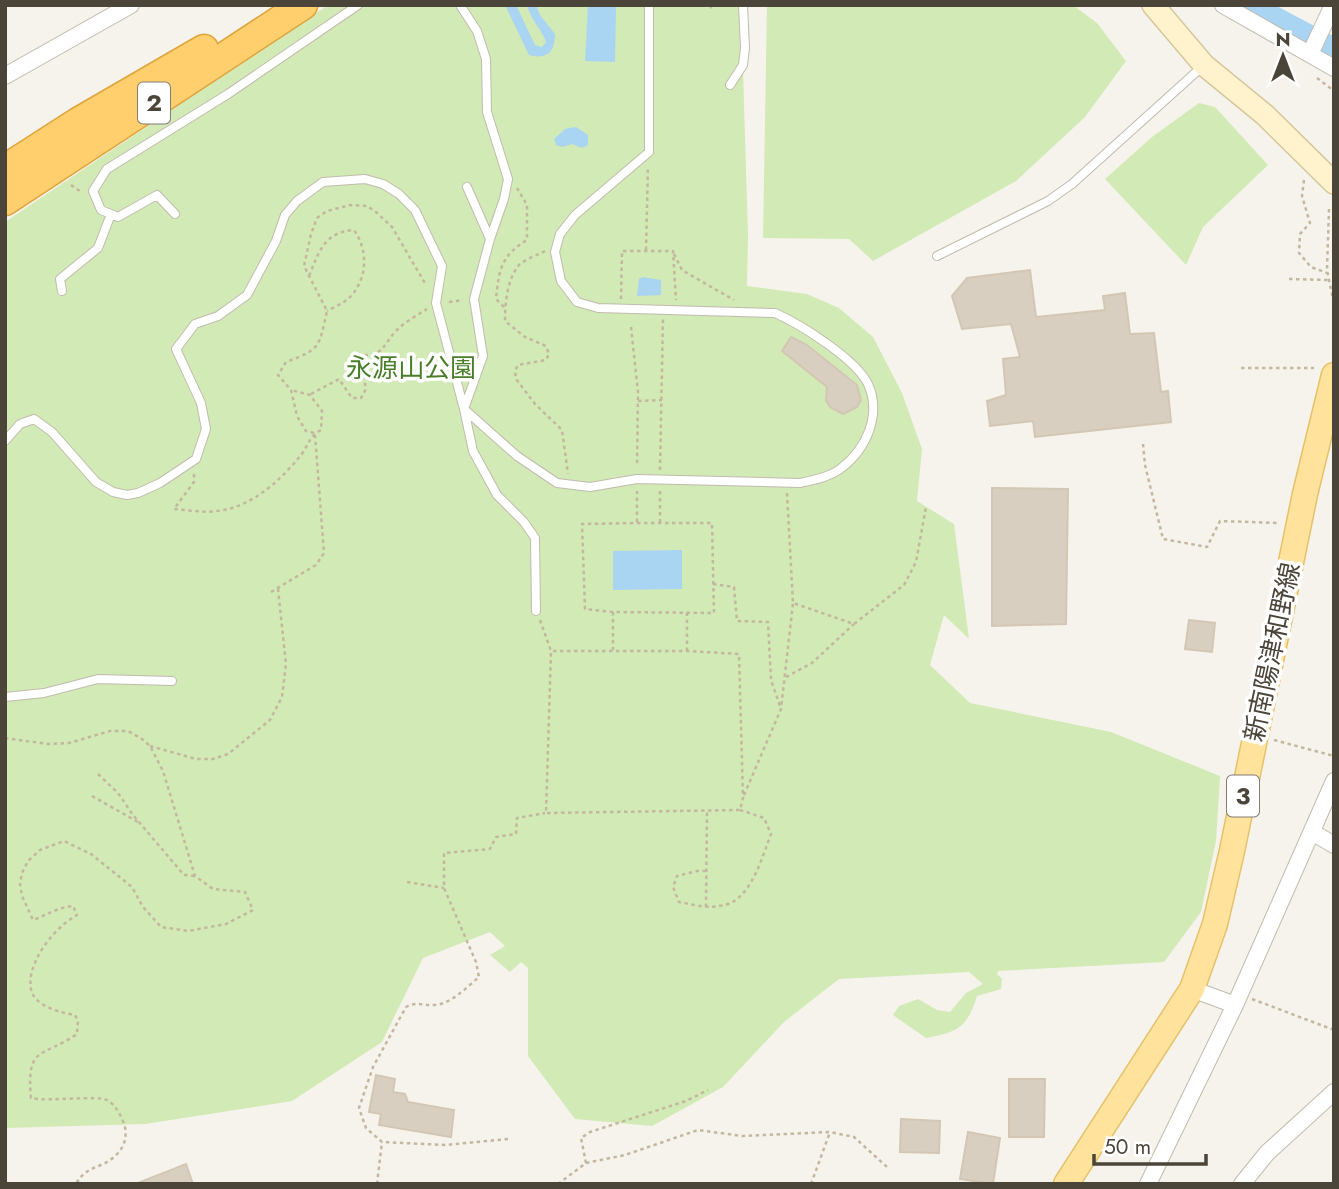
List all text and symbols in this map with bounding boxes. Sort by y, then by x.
north arrow [1248,21,1318,91]
text: N [1275,26,1291,53]
road number: 2 [138,82,170,124]
park label: 永源山公園 [346,349,476,387]
street label: 新南陽津和野線 [1234,559,1310,745]
road number: 3 [1227,776,1259,816]
scale bar [1094,1122,1206,1166]
text: 50 m [1104,1132,1151,1162]

